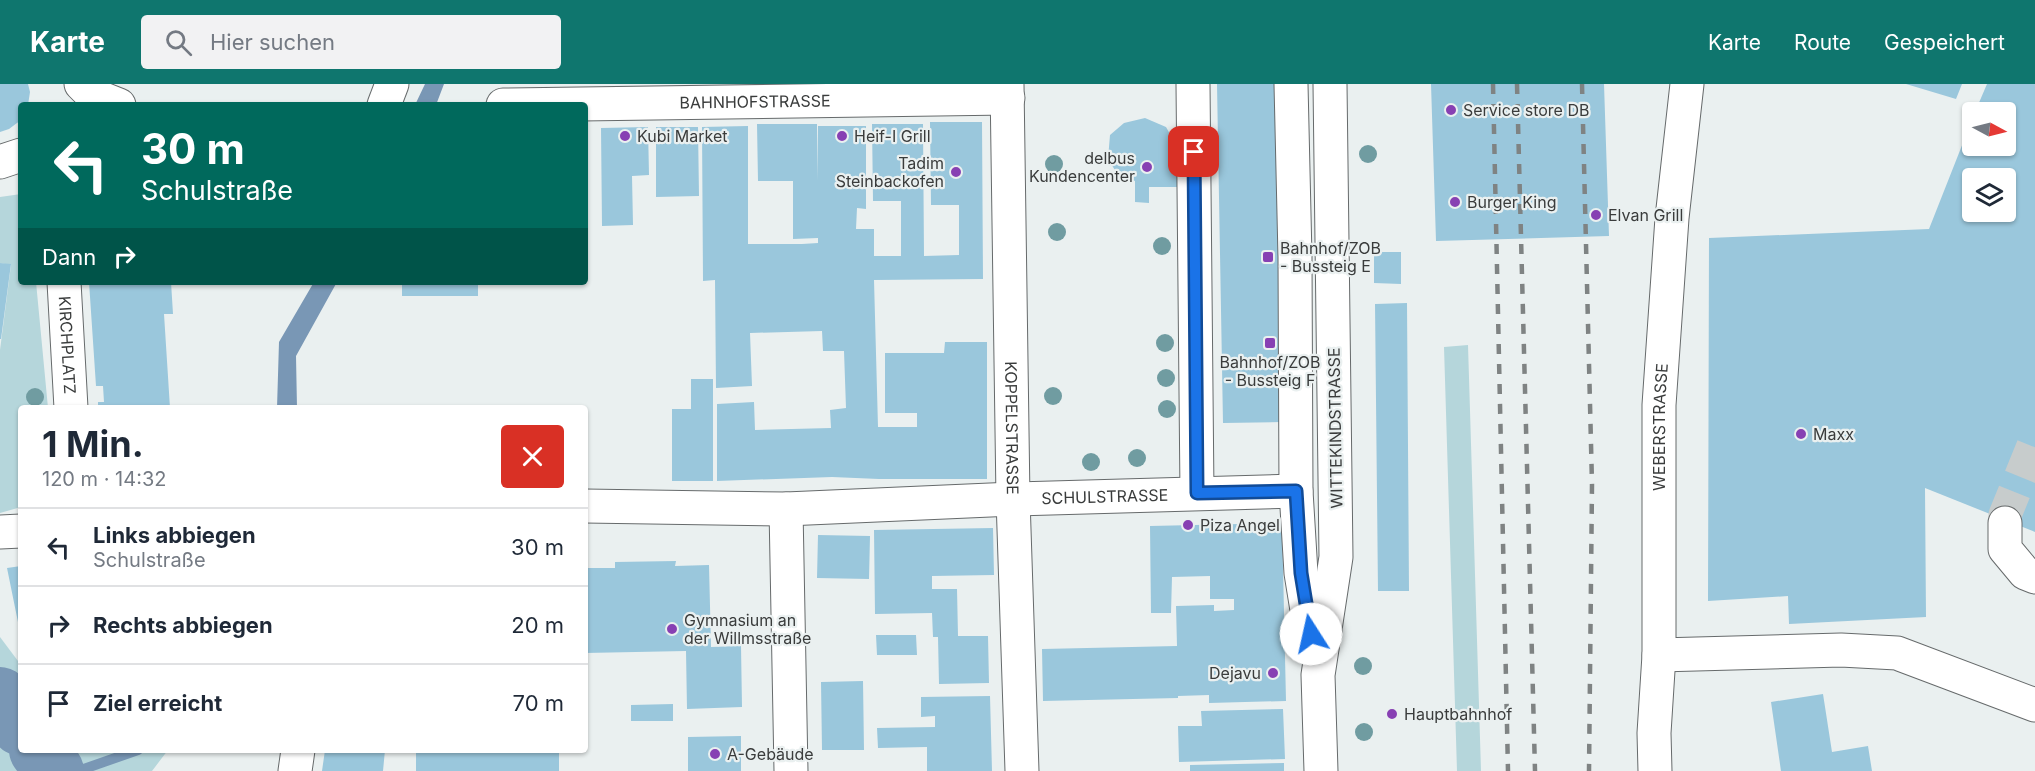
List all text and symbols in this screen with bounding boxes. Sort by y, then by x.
search box [141,15,561,69]
text: Karte [30,25,105,59]
icon: search [162,26,195,59]
text: Hier suchen [210,29,335,55]
text: Karte [1708,30,1761,55]
text: Route [1794,30,1851,55]
text: Gespeichert [1884,30,2005,55]
street label: BAHNHOFSTRASSE [679,90,831,113]
place label: Service store DB [1463,100,1589,120]
north arrow [1962,102,2016,156]
map controls [1962,102,2016,222]
marker: Service store DB [1444,103,1458,117]
text: 30 m [141,123,245,174]
icon: left [42,126,120,204]
place label: Kubi Market [637,126,728,146]
place label: Heif-I Grill [854,126,931,146]
pin [1168,126,1219,177]
marker: Kubi Market [618,129,632,143]
marker: Heif-I Grill [835,129,849,143]
icon: arrive [1177,135,1210,168]
place label: delbus Kundencenter [1029,148,1135,186]
place label: Tadim Steinbackofen [836,153,944,191]
marker: delbus Kundencenter [1140,160,1154,174]
marker: Tadim Steinbackofen [949,165,963,179]
button: layers [1962,168,2016,222]
text: Schulstraße [141,174,293,207]
place label: Burger King [1467,192,1557,212]
marker: Burger King [1448,195,1462,209]
place label: Elvan Grill [1608,205,1683,225]
marker: Elvan Grill [1589,208,1603,222]
place label: Bahnhof/ZOB - Bussteig E [1280,238,1381,276]
icon: right [108,240,141,273]
text: Dann [42,244,96,270]
marker: Bahnhof/ZOB - Bussteig E [1261,250,1275,264]
street label: KIRCHPLATZ [55,295,80,395]
marker: Bahnhof/ZOB - Bussteig F [1263,336,1277,350]
street label: WITTEKINDSTRASSE [1324,347,1346,509]
place label: Bahnhof/ZOB - Bussteig F [1220,352,1320,390]
street label: KOPPELSTRASSE [1001,361,1023,495]
street label: WEBERSTRASSE [1649,363,1672,491]
text: 1 Min. [42,422,144,466]
place label: Maxx [1813,424,1854,444]
button: close [501,425,564,488]
marker: Maxx [1794,427,1808,441]
text: 120 m · 14:32 [42,467,166,491]
street label: SCHULSTRASSE [1041,485,1168,508]
place label: Piza Angel [1200,515,1280,535]
marker: Piza Angel [1181,518,1195,532]
text: Links abbiegen [93,522,256,548]
icon: left [42,531,75,564]
text: 30 m [511,534,564,560]
text: Schulstraße [93,548,206,572]
position arrow [1279,602,1343,666]
icon: right [42,609,75,642]
place label: Gymnasium an der Willmsstraße [684,610,811,648]
text: Rechts abbiegen [93,612,273,638]
text: 20 m [511,612,564,638]
marker: Gymnasium an der Willmsstraße [665,622,679,636]
place label: Dejavu [1209,663,1261,683]
marker: Dejavu [1266,666,1280,680]
icon: arrive [42,687,75,720]
text: Ziel erreicht [93,690,222,716]
text: 70 m [513,690,564,716]
place label: Hauptbahnhof [1404,704,1512,724]
marker: Hauptbahnhof [1385,707,1399,721]
place label: A-Gebäude [727,744,814,764]
marker: A-Gebäude [708,747,722,761]

